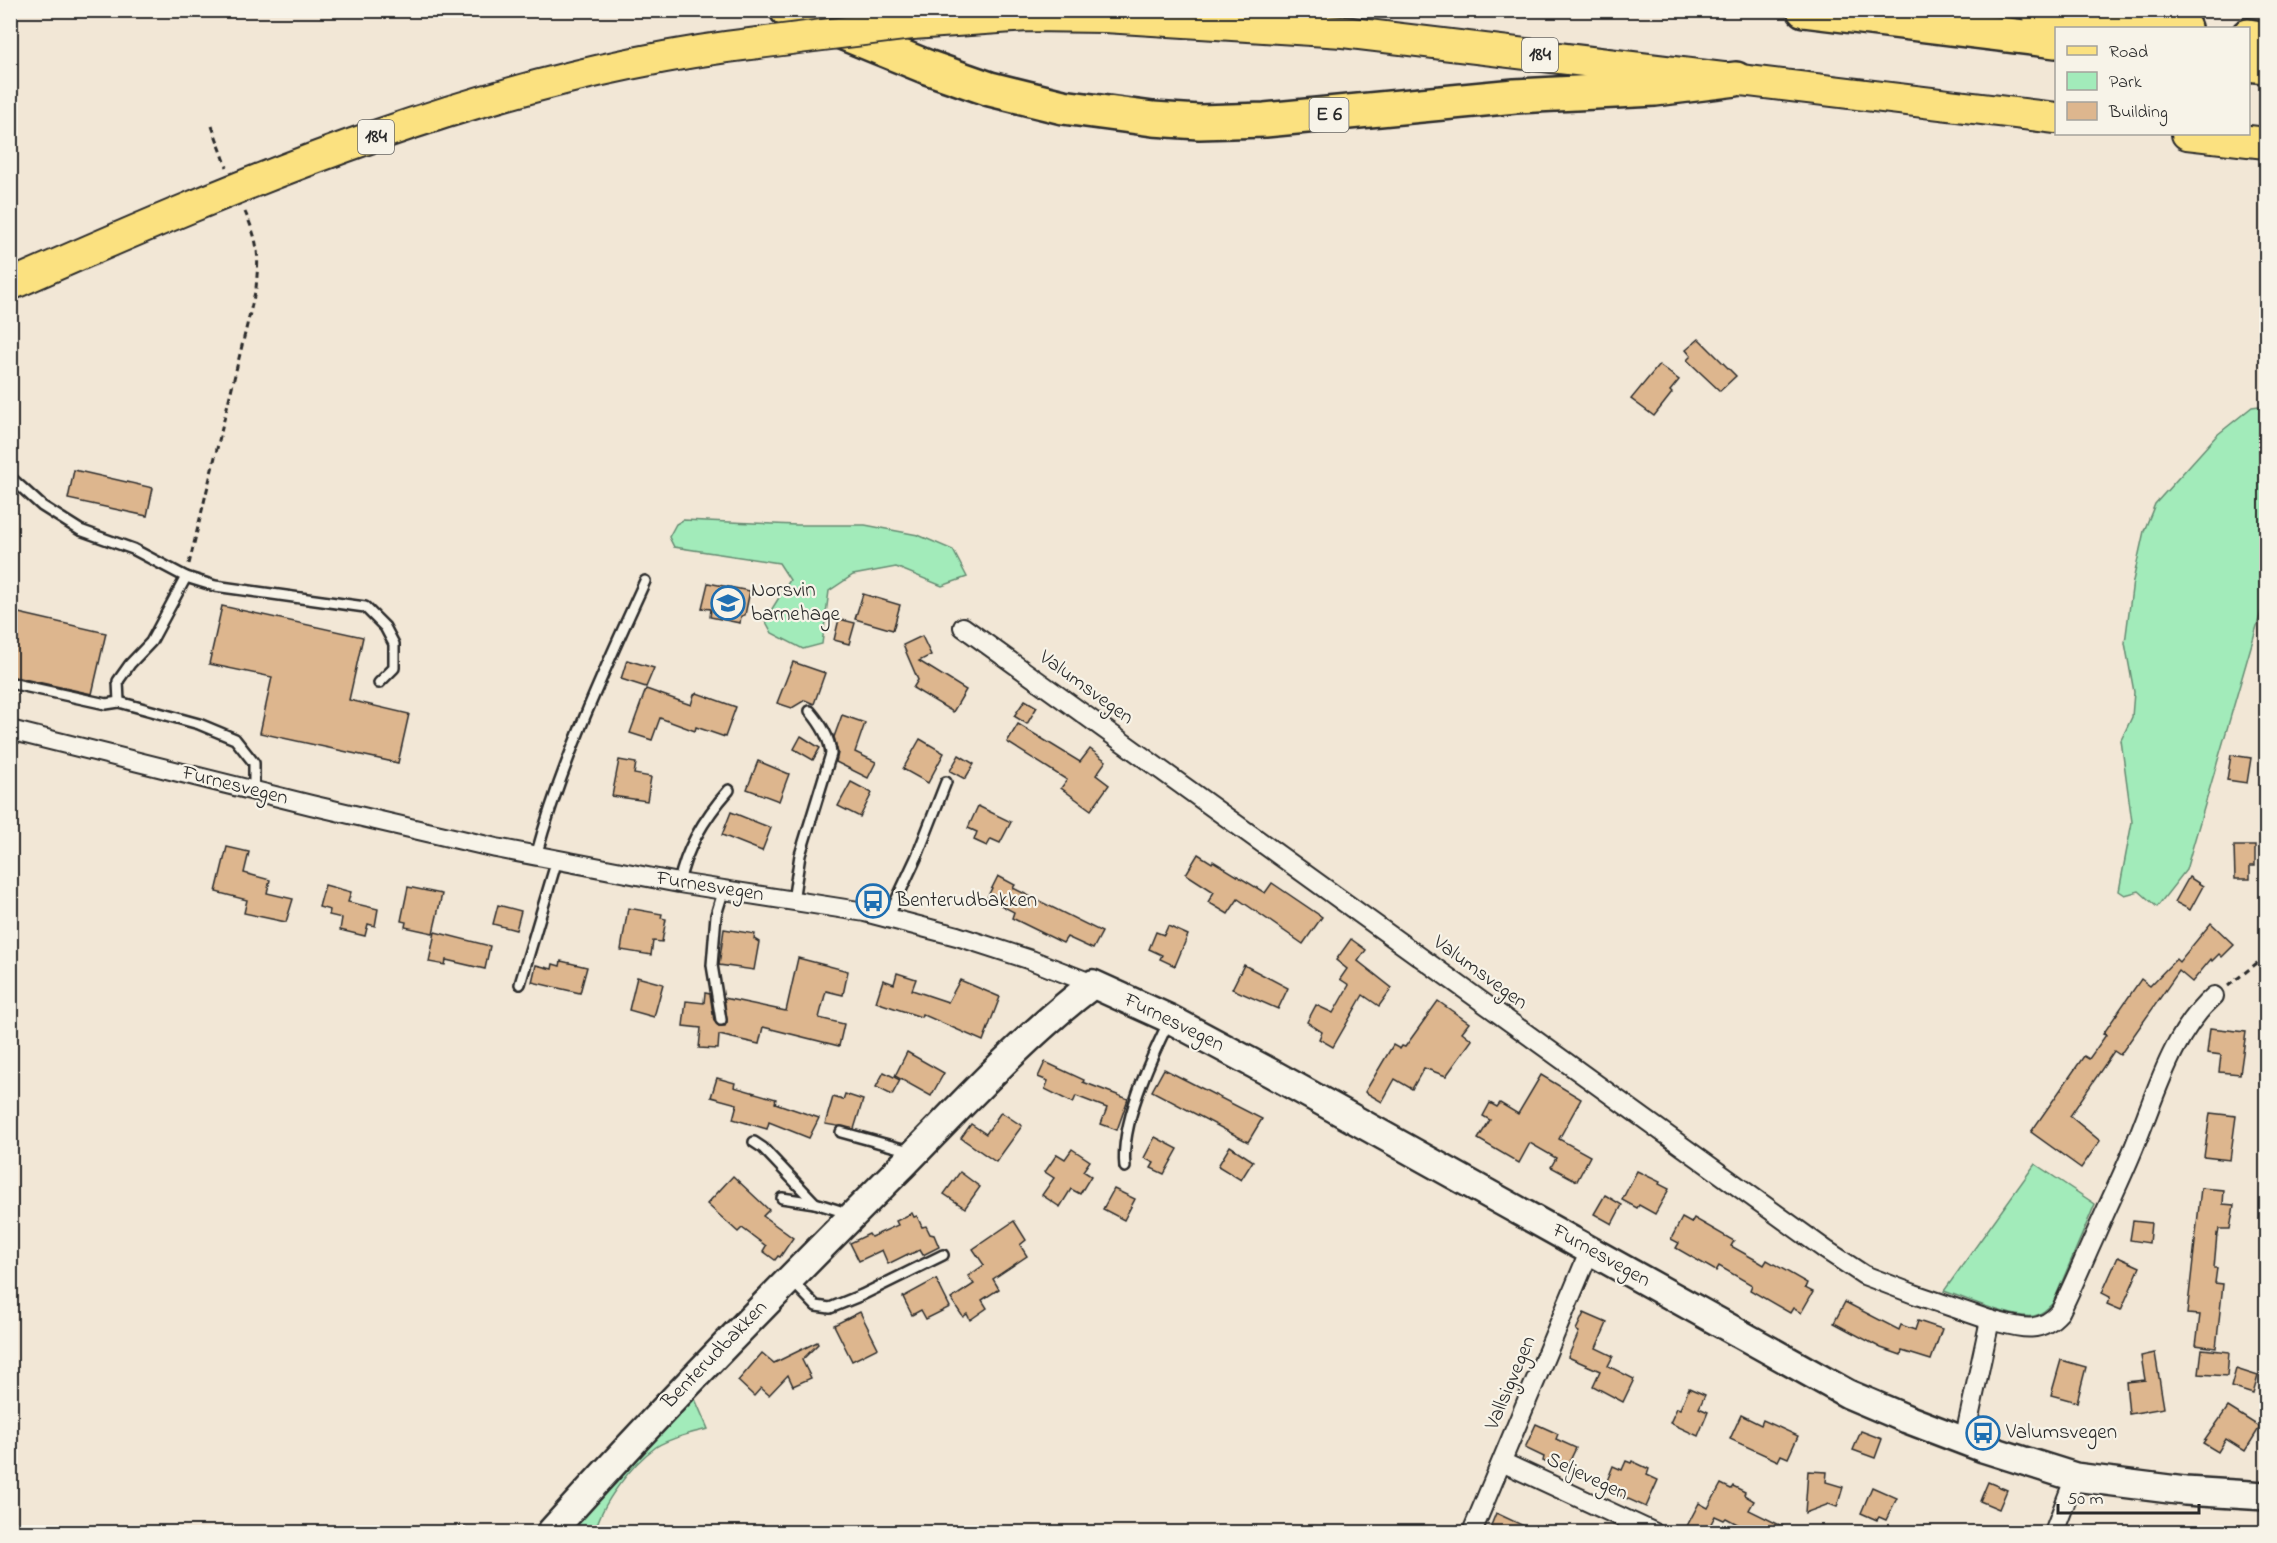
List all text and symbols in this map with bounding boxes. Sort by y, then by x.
legend [2055,27,2250,135]
road number: 184 [1522,38,1558,72]
text: Road [2109,40,2148,66]
text: Park [2109,70,2142,96]
road number: E 6 [1310,98,1348,132]
text: Building [2108,100,2168,127]
road number: 184 [358,120,394,154]
place label: Norsvin barnehage [751,576,840,632]
school or university icon: Norsvin barnehage [710,585,746,621]
street label: Valumsvegen [1030,643,1140,734]
street label: Furnesvegen [177,758,291,816]
street label: Furnesvegen [653,864,766,912]
bus stop icon: Benterudbakken [855,883,891,919]
place label: Benterudbakken [895,886,1037,916]
street label: Valumsvegen [1424,928,1534,1019]
street label: Furnesvegen [1117,985,1229,1062]
street label: Furnesvegen [1544,1216,1656,1297]
street label: Benterudbakken [654,1294,775,1417]
street label: Vallsigvegen [1477,1331,1546,1436]
bus stop icon: Valumsvegen [1965,1415,2001,1451]
place label: Valumsvegen [2005,1418,2117,1450]
street label: Seljevegen [1540,1445,1633,1511]
scale bar [2058,1477,2199,1515]
text: 50 m [2067,1487,2104,1513]

